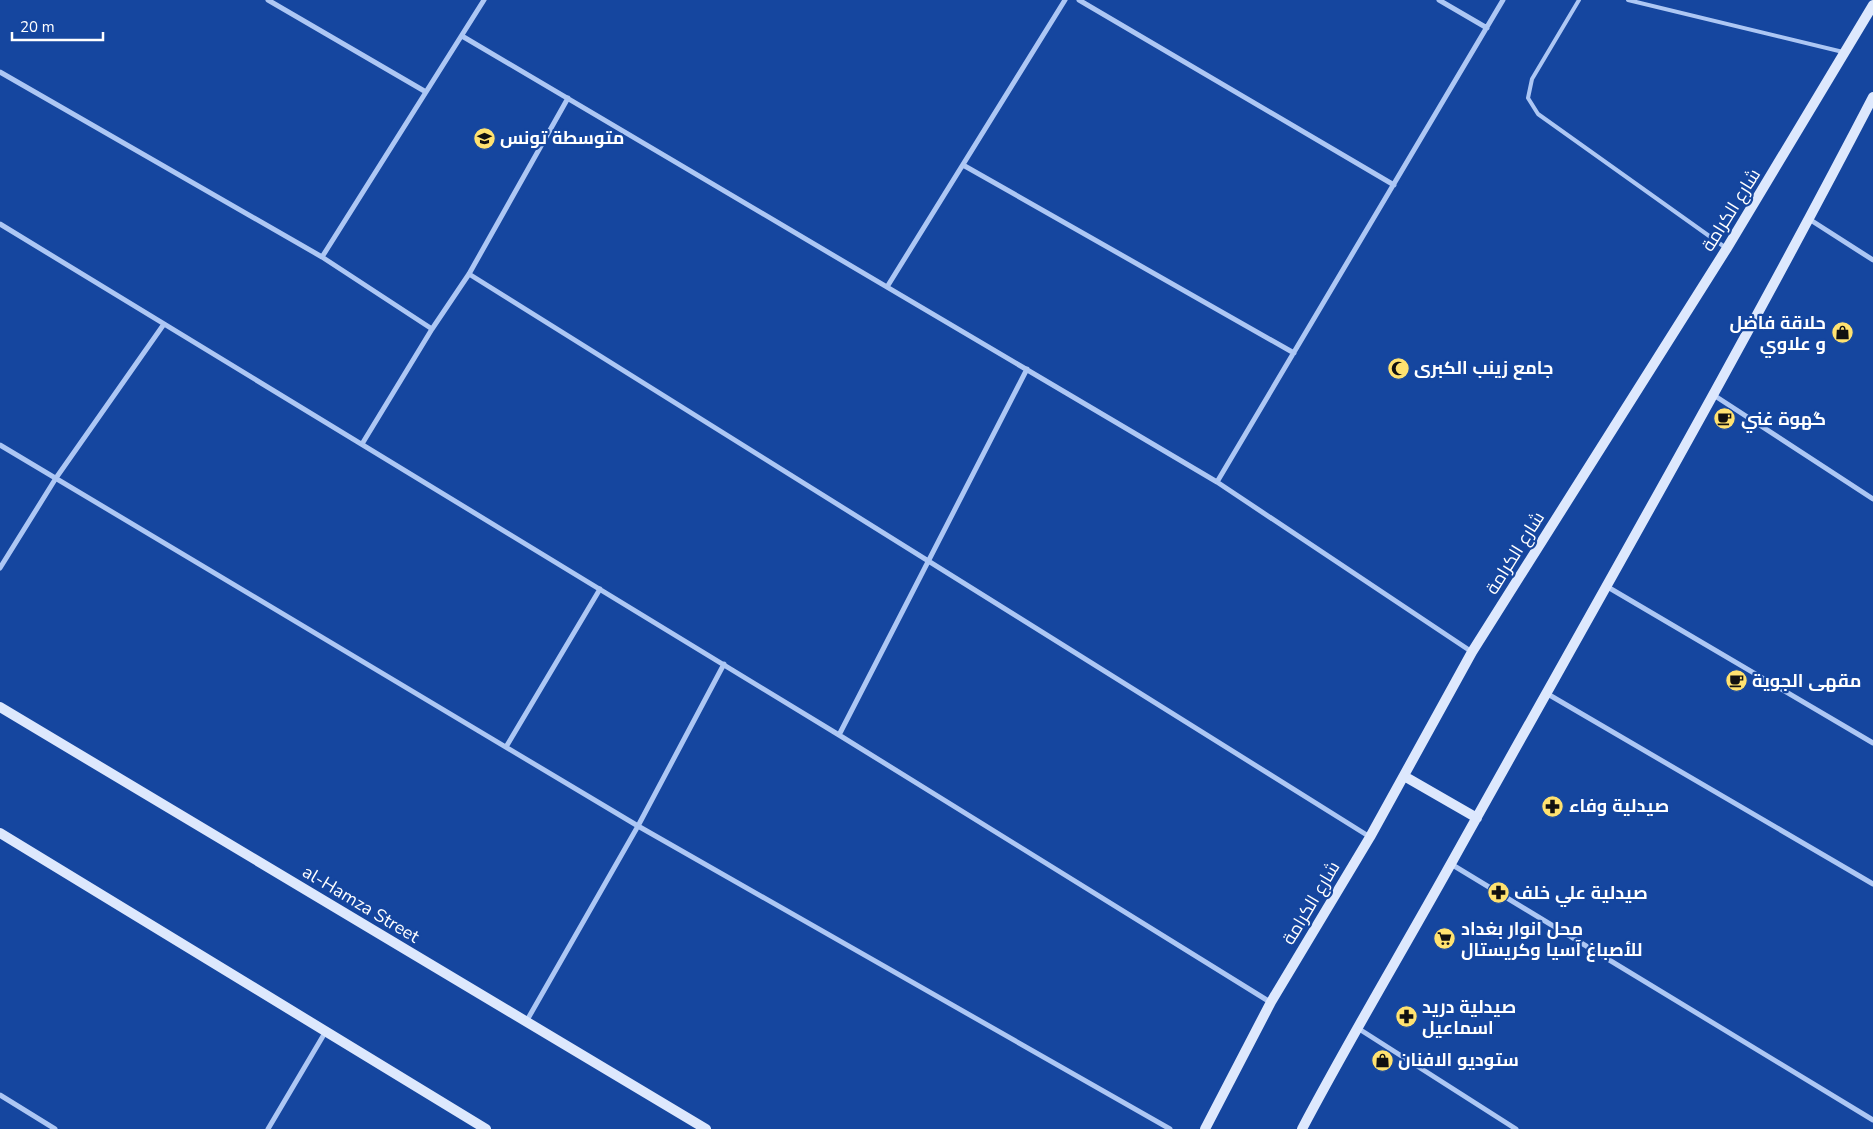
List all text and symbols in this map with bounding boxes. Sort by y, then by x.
scale bar [12,10,104,42]
text: 20 m [20,17,55,37]
school or university icon: متوسطة تونس [472,126,496,150]
place label: متوسطة تونس [500,126,625,150]
street label: شارع الكرامة [1696,164,1766,256]
place label: حلاقة فاضل و علاوي [1729,311,1826,358]
shop icon: حلاقة فاضل و علاوي [1830,321,1854,345]
mosque icon: جامع زينب الكبرى [1386,356,1410,380]
place label: جامع زينب الكبرى [1414,356,1553,380]
cafe icon: گهوة غني [1713,407,1737,431]
place label: گهوة غني [1741,407,1826,434]
street label: شارع الكرامة [1480,507,1550,599]
cafe icon: مقهى الجوية [1724,669,1748,693]
place label: مقهى الجوية [1752,669,1861,693]
pharmacy icon: صيدلية وفاء [1541,794,1565,818]
place label: صيدلية وفاء [1569,794,1669,818]
street label: شارع الكرامة [1277,857,1345,949]
street label: al-Hamza Street [298,860,425,949]
pharmacy icon: صيدلية علي خلف [1486,881,1510,905]
place label: صيدلية علي خلف [1514,881,1648,908]
place label: محل انوار بغداد للأصباغ آسيا وكريستال [1461,917,1643,962]
supermarket icon: محل انوار بغداد للأصباغ آسيا وكريستال [1433,927,1457,951]
place label: صيدلية دريد اسماعيل [1422,995,1516,1040]
pharmacy icon: صيدلية دريد اسماعيل [1394,1005,1418,1029]
shop icon: ستوديو الافنان [1370,1048,1394,1072]
place label: ستوديو الافنان [1398,1048,1519,1072]

